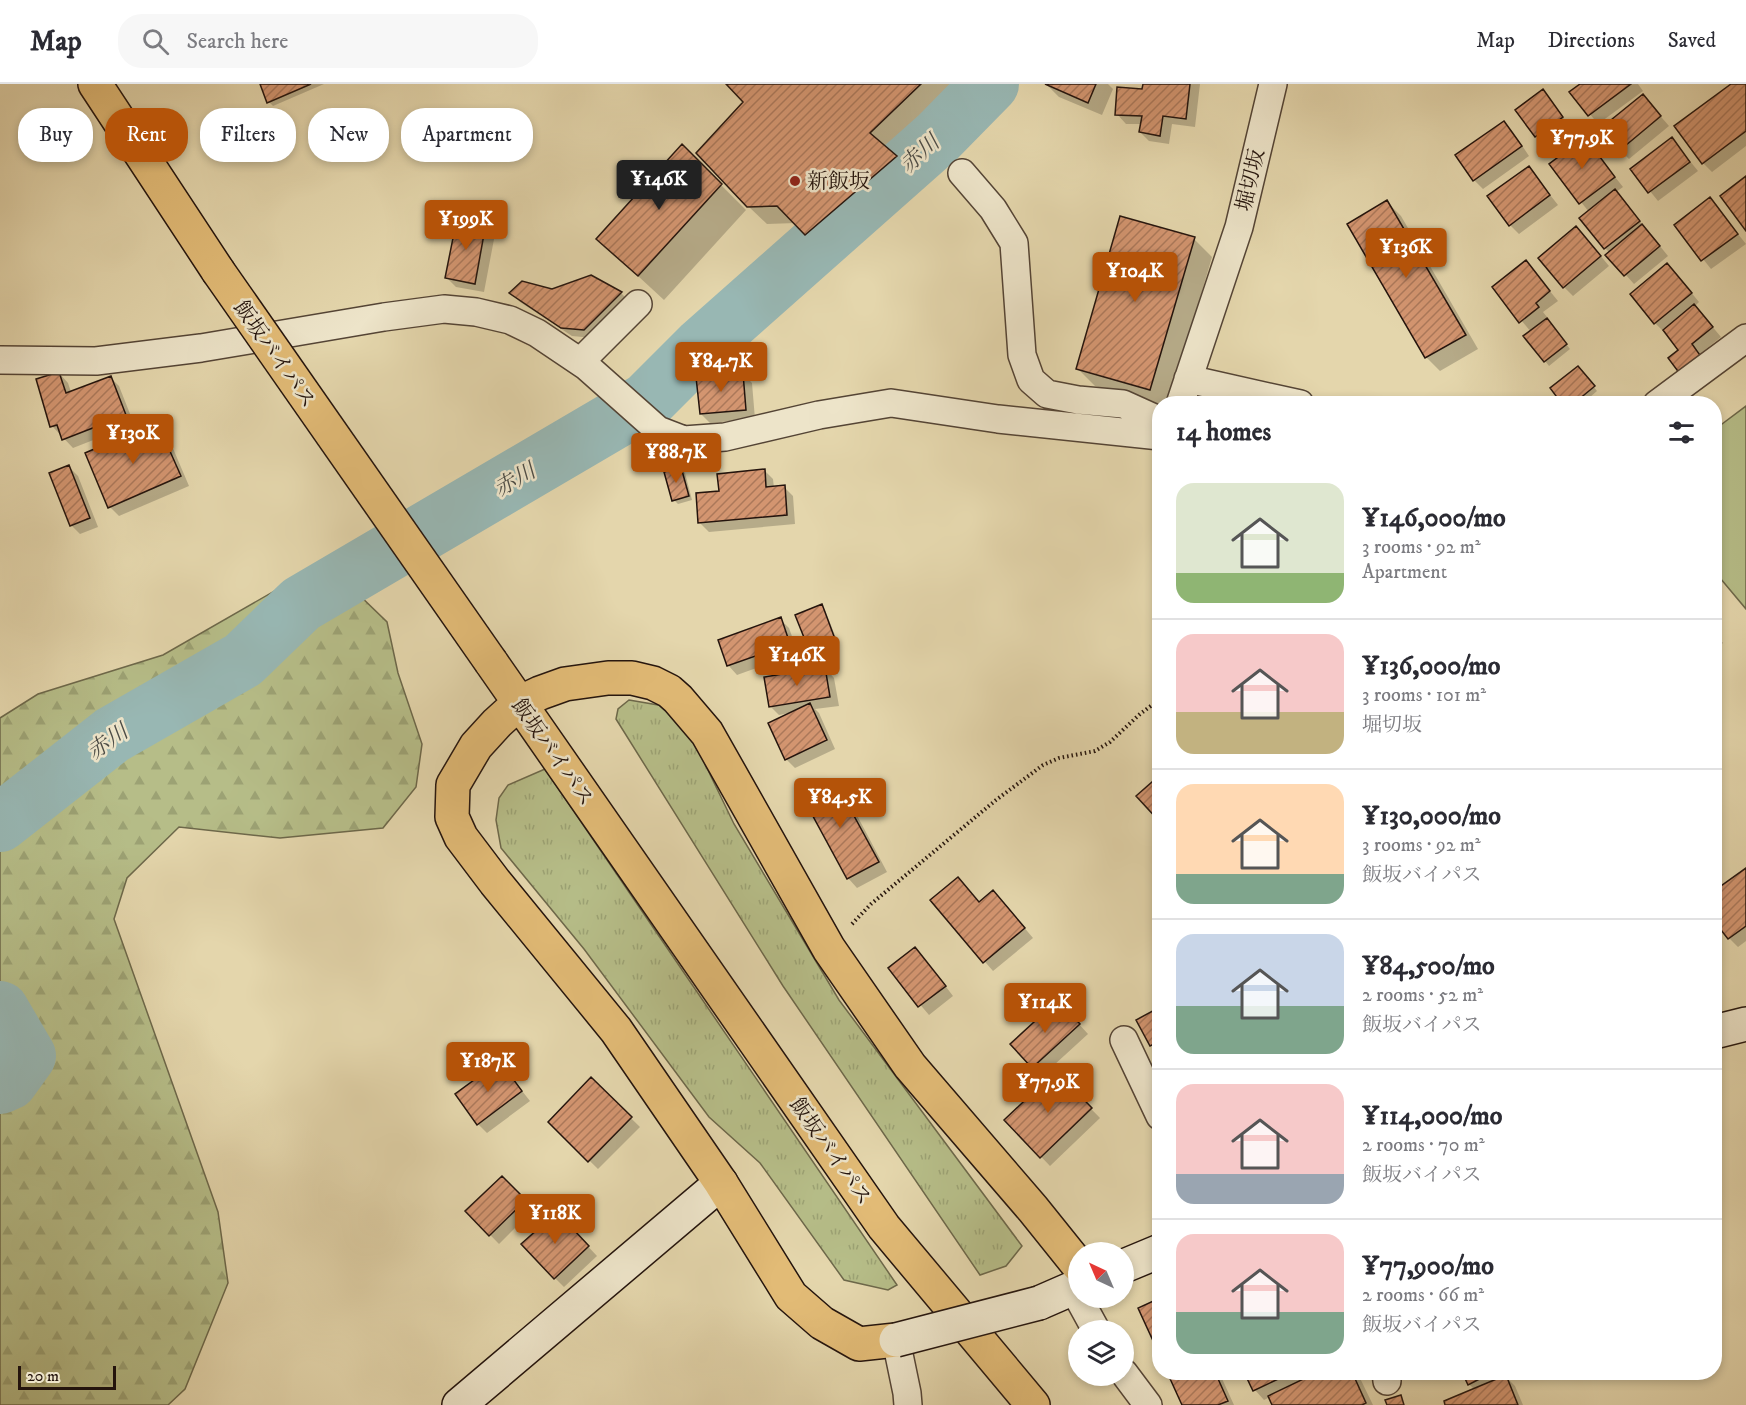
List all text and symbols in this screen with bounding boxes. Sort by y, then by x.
search box [118,14,538,68]
text: Map [30,24,82,59]
icon: search [139,25,172,58]
text: Search here [187,28,288,55]
text: Map [1476,28,1515,54]
text: Directions [1548,28,1635,54]
text: Saved [1668,28,1716,54]
chip: Buy [18,108,93,162]
chip: Rent [105,108,188,162]
chip: Filters [200,108,296,162]
chip: New [308,108,389,162]
chip: Apartment [401,108,533,162]
pin: ¥77.9K [1533,119,1631,170]
text: ¥77.9K [1550,126,1614,151]
water label: 赤川 [895,128,947,179]
street label: 堀切坂 [1231,147,1271,214]
pin: ¥146K [617,160,701,211]
text: ¥146K [631,167,687,192]
place label: 新飯坂 [807,169,870,195]
marker: 新飯坂 [788,174,802,188]
pin: ¥199K [424,200,508,251]
text: ¥199K [439,207,493,232]
pin: ¥136K [1364,228,1448,279]
text: ¥136K [1380,235,1432,260]
pin: ¥104K [1093,252,1177,303]
text: ¥104K [1107,259,1163,284]
street label: 飯坂バイパス [228,296,321,413]
pin: ¥84.7K [672,342,770,393]
text: ¥84.7K [689,349,753,374]
pin: ¥130K [91,414,175,465]
text: 14 homes [1176,416,1271,449]
icon: filters [1665,416,1698,449]
text: ¥130K [106,421,160,446]
pin: ¥88.7K [627,433,725,484]
text: ¥88.7K [645,440,707,465]
water label: 赤川 [489,457,542,503]
text: ¥146,000/mo [1362,502,1506,535]
icon: home [1224,507,1296,579]
text: 3 rooms · 92 m² [1362,535,1481,560]
text: Apartment [1362,560,1447,585]
pin: ¥146K [755,636,839,687]
text: ¥146K [769,643,825,668]
text: ¥136,000/mo [1362,650,1500,683]
icon: home [1224,658,1296,730]
text: 3 rooms · 101 m² [1362,683,1486,708]
street label: 飯坂バイパス [506,694,599,811]
text: 堀切坂 [1362,713,1422,738]
water label: 赤川 [82,717,135,766]
pin: ¥84.5K [791,778,889,829]
text: ¥84.5K [808,785,872,810]
text: ¥130,000/mo [1362,800,1501,833]
icon: home [1224,808,1296,880]
text: 3 rooms · 92 m² [1362,833,1481,858]
text: 飯坂バイパス [1362,863,1482,888]
text: ¥84,500/mo [1362,950,1495,983]
icon: home [1224,958,1296,1030]
pin: ¥114K [1003,983,1087,1034]
text: 2 rooms · 52 m² [1362,983,1483,1008]
text: ¥114K [1018,990,1072,1015]
text: 飯坂バイパス [1362,1013,1482,1038]
pin: ¥187K [446,1042,530,1093]
text: ¥187K [460,1049,516,1074]
pin: ¥77.9K [999,1063,1097,1114]
text: ¥77.9K [1016,1070,1080,1095]
street label: 飯坂バイパス [784,1093,877,1210]
text: ¥114,000/mo [1362,1100,1502,1133]
icon: home [1224,1108,1296,1180]
text: 2 rooms · 70 m² [1362,1133,1485,1158]
text: 飯坂バイパス [1362,1163,1482,1188]
pin: ¥118K [513,1194,597,1245]
text: ¥118K [529,1201,581,1226]
north arrow [1068,1242,1134,1308]
map controls [1068,1242,1134,1386]
text: ¥77,900/mo [1362,1250,1494,1283]
icon: home [1224,1258,1296,1330]
text: 2 rooms · 66 m² [1362,1283,1484,1308]
text: 飯坂バイパス [1362,1313,1482,1338]
button: layers [1068,1320,1134,1386]
scale bar [18,1363,116,1390]
text: 20 m [27,1366,59,1386]

